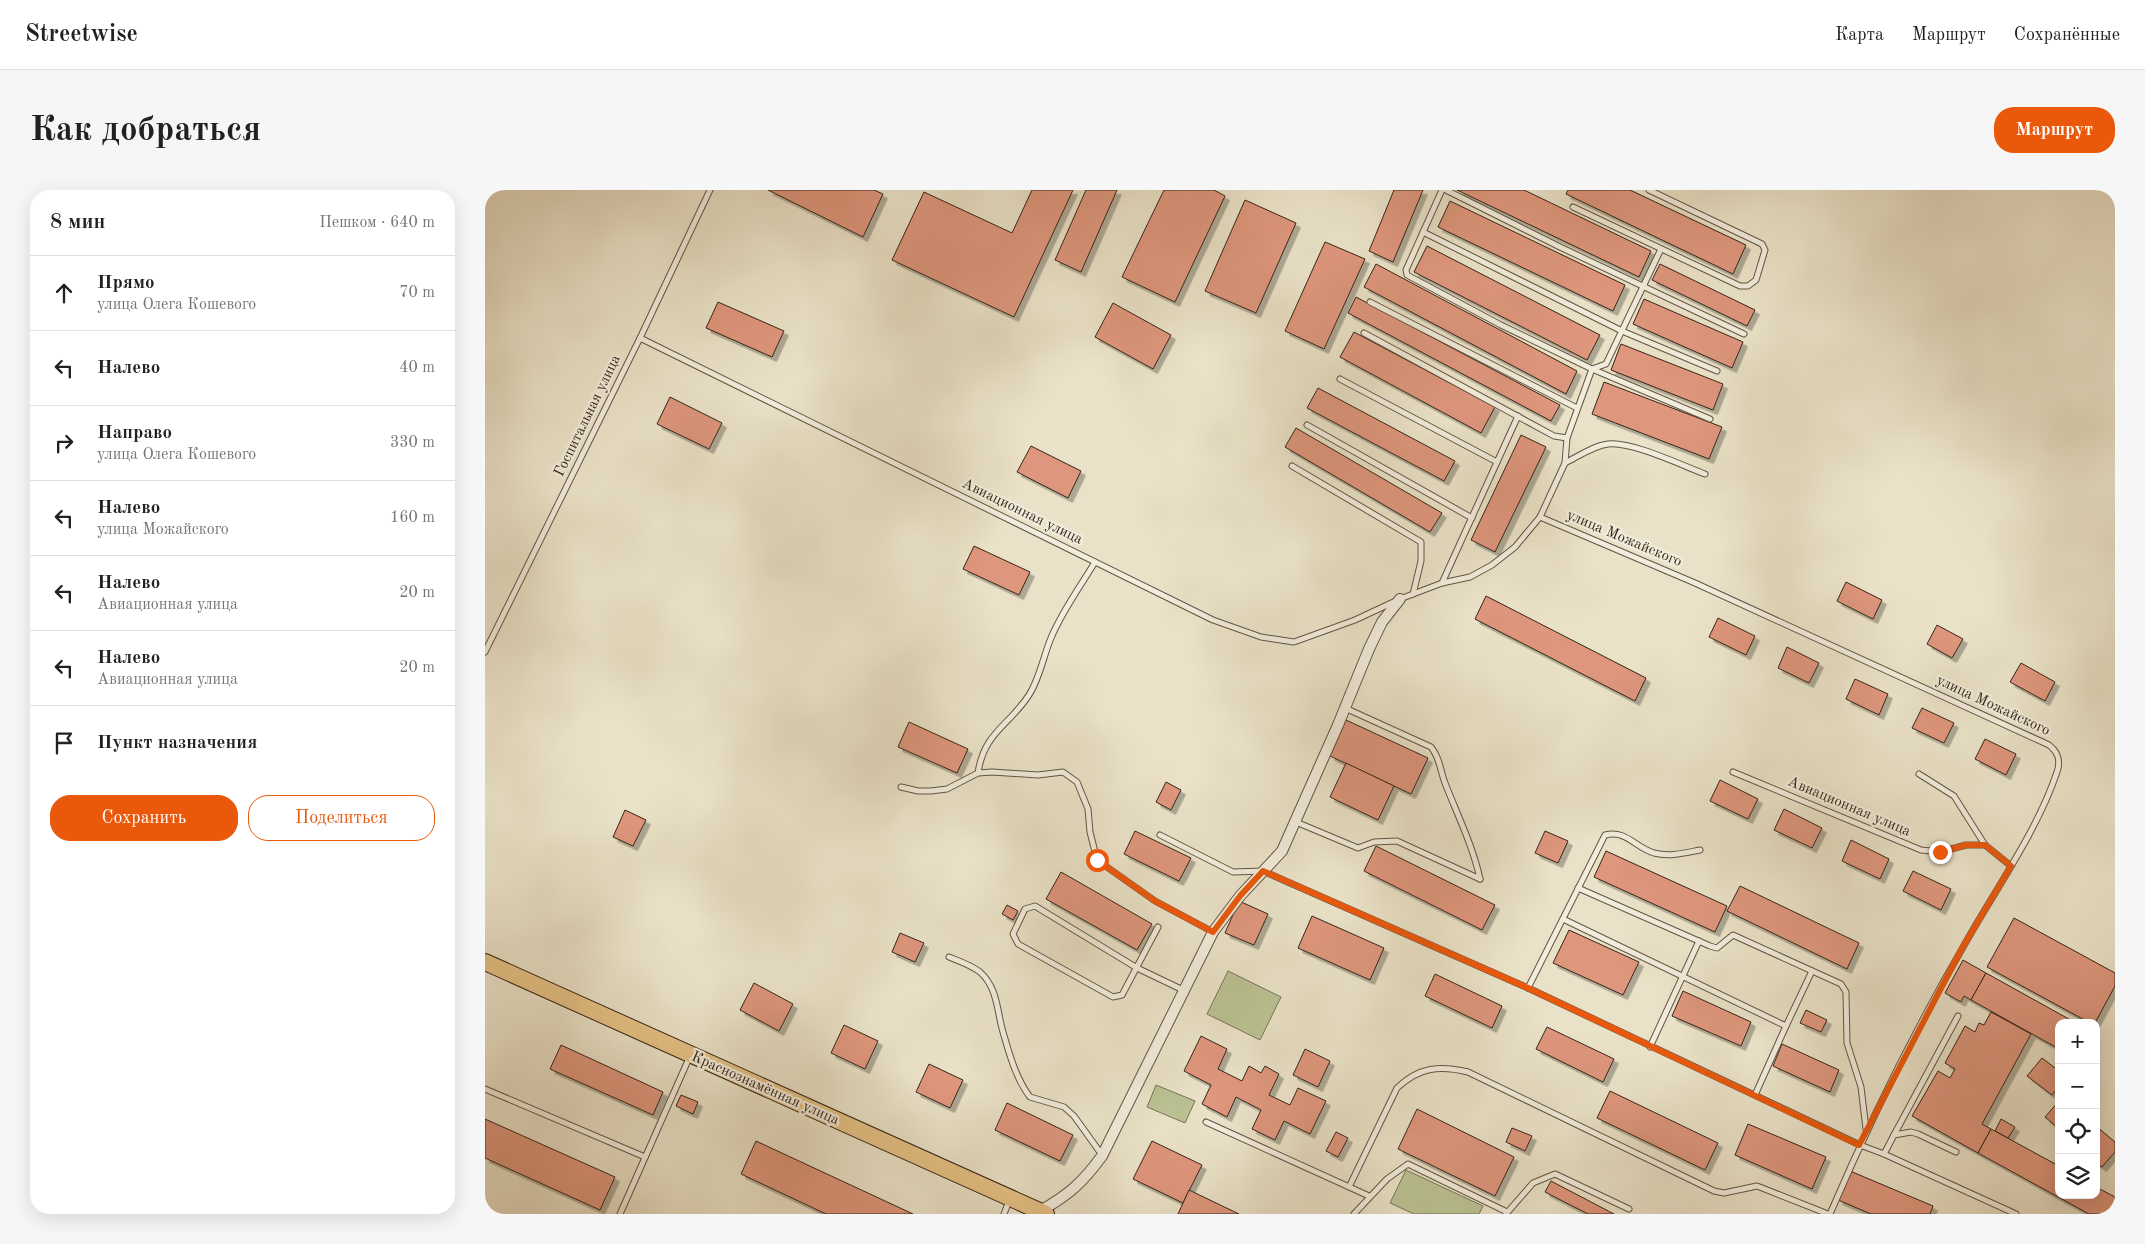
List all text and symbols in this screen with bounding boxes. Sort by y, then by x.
text: Streetwise [25,23,138,47]
text: Карта [1835,26,1884,44]
text: Маршрут [1912,26,1986,44]
text: Сохранённые [2014,26,2120,44]
button: Маршрут [1994,107,2115,153]
text: Как добраться [30,113,261,148]
text: 8 мин [50,212,105,233]
text: Пешком · 640 m [319,215,435,231]
text: Прямо [97,274,155,293]
icon: ahead [50,279,78,307]
text: 70 m [399,285,435,301]
text: улица Олега Кошевого [97,297,256,313]
street label: Госпитальная улица [552,352,624,479]
icon: left [50,354,78,382]
text: Налево [97,359,160,378]
text: 40 m [399,360,435,376]
text: Направо [97,424,172,443]
icon: right [50,429,78,457]
text: 330 m [390,435,435,451]
text: улица Олега Кошевого [97,447,256,463]
street label: Авиационная улица [959,476,1085,548]
text: Налево [97,499,160,518]
icon: left [50,504,78,532]
street label: улица Можайского [1564,508,1684,570]
text: 160 m [390,510,435,526]
text: улица Можайского [97,522,229,538]
text: Налево [97,574,160,593]
icon: left [50,579,78,607]
text: 20 m [399,585,435,601]
text: Авиационная улица [97,597,238,613]
text: Налево [97,649,160,668]
icon: left [50,654,78,682]
text: 20 m [399,660,435,676]
text: Авиационная улица [97,672,238,688]
street label: улица Можайского [1934,673,2052,739]
icon: arrive [50,729,78,757]
text: Пункт назначения [97,734,257,753]
street label: Авиационная улица [1785,774,1913,840]
button: Сохранить [50,795,238,841]
button: Поделиться [248,795,435,841]
route end [1929,841,1952,864]
route start [1086,849,1109,872]
map controls [2055,1019,2100,1199]
button: + [2055,1019,2100,1064]
street label: Краснознамённая улица [689,1050,842,1129]
button: − [2055,1064,2100,1109]
button: locate [2055,1109,2100,1154]
button: layers [2055,1154,2100,1199]

